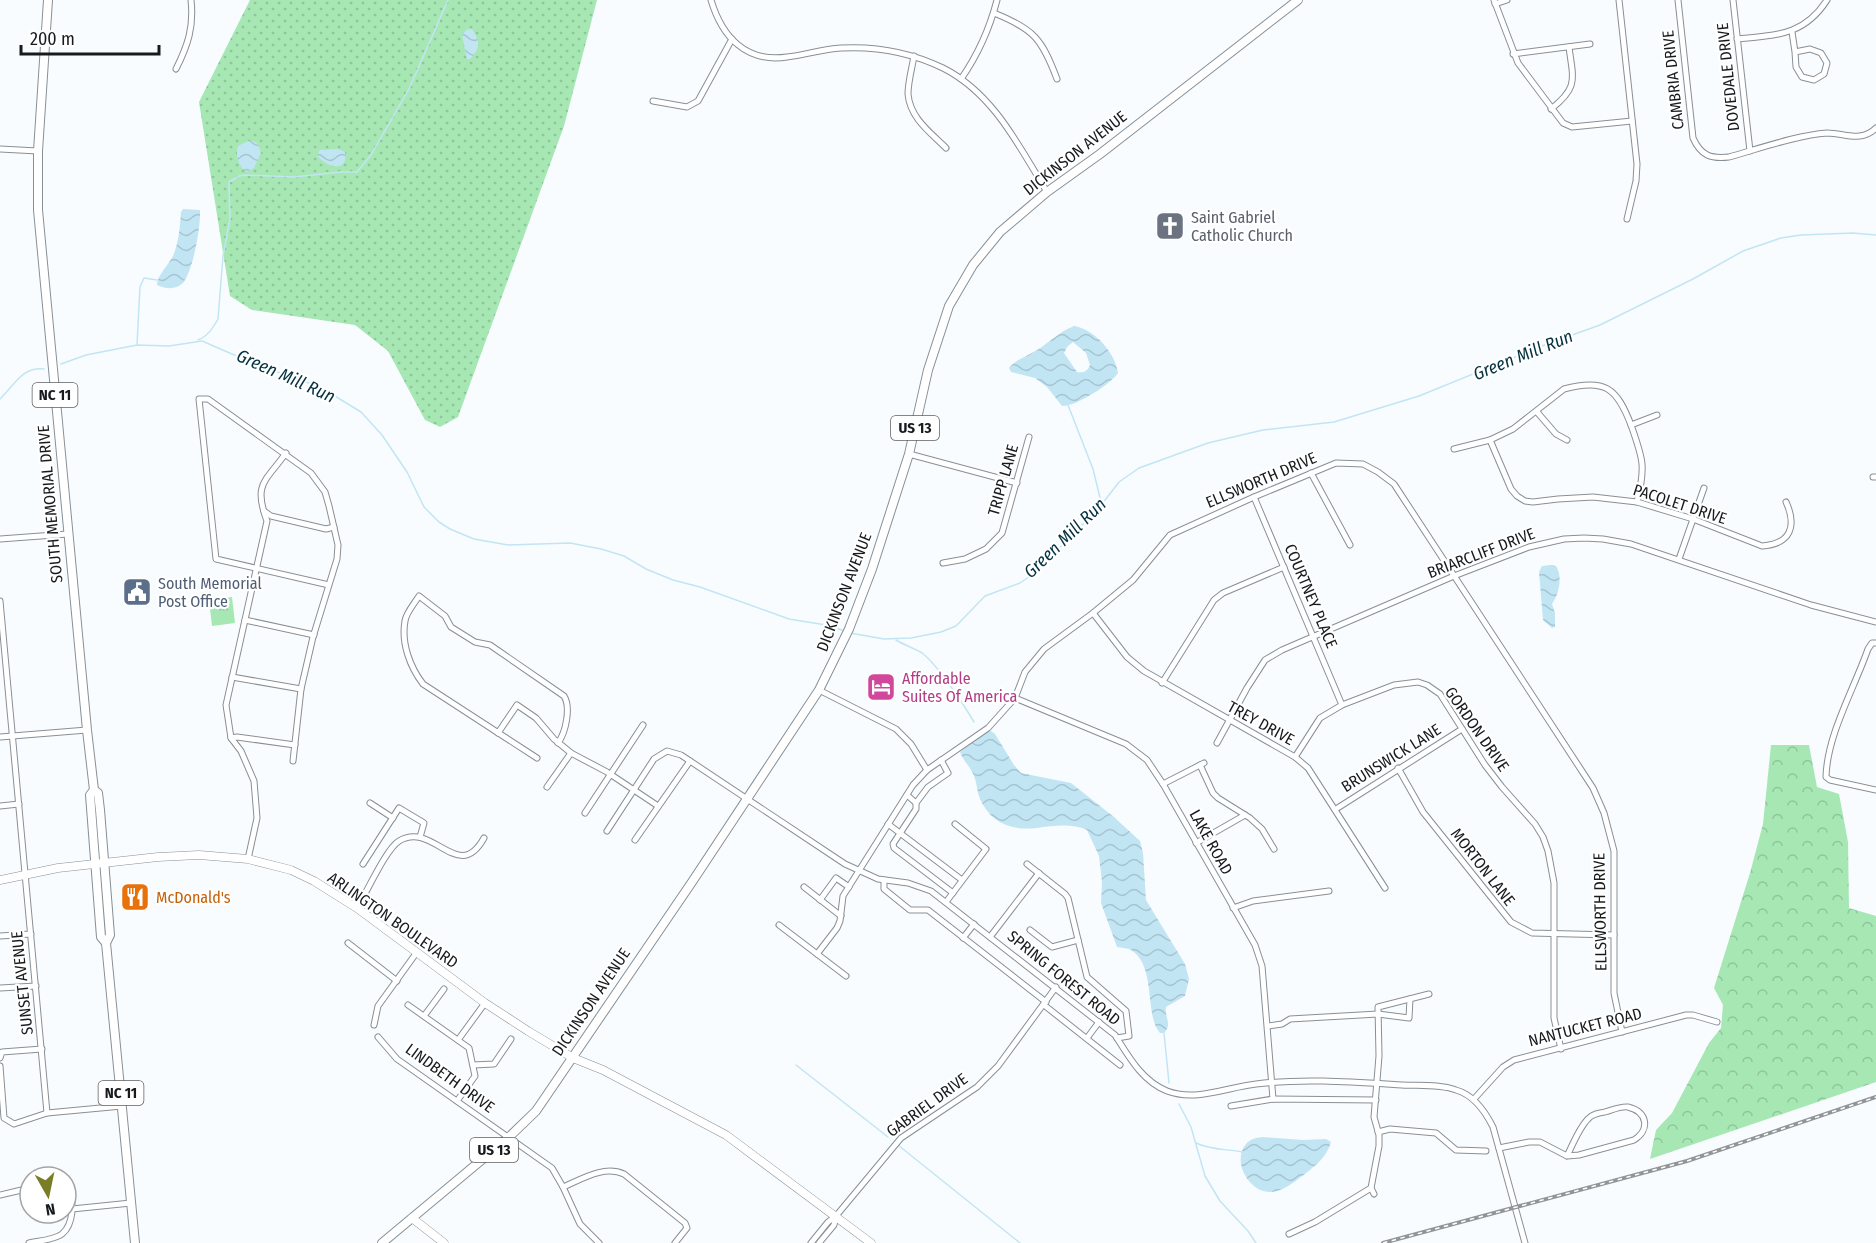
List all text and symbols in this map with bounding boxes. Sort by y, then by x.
scale bar [21,18,159,56]
street label: DOVEDALE DRIVE [1713,22,1743,132]
text: 200 m [30,28,75,50]
street label: CAMBRIA DRIVE [1658,29,1688,131]
street label: DICKINSON AVENUE [1020,107,1130,199]
place label: Saint Gabriel Catholic Church [1191,208,1293,245]
church icon: Saint Gabriel Catholic Church [1154,210,1186,242]
water label: Green Mill Run [1470,325,1576,385]
water label: Green Mill Run [233,344,339,408]
road number: NC 11 [32,383,78,407]
road number: US 13 [891,416,939,440]
street label: SOUTH MEMORIAL DRIVE [34,424,66,584]
street label: TRIPP LANE [984,442,1022,518]
street label: ELLSWORTH DRIVE [1203,448,1319,512]
street label: PACOLET DRIVE [1631,480,1729,528]
water label: Green Mill Run [1019,493,1111,583]
street label: BRIARCLIFF DRIVE [1425,524,1537,582]
street label: DICKINSON AVENUE [813,530,875,654]
street label: COURTNEY PLACE [1281,541,1341,651]
place label: South Memorial Post Office [158,574,262,611]
public building icon: South Memorial Post Office [121,576,153,608]
place label: Affordable Suites Of America [902,669,1017,706]
hotel icon: Affordable Suites Of America [865,671,897,703]
street label: GORDON DRIVE [1441,683,1513,775]
street label: TREY DRIVE [1224,697,1298,749]
street label: BRUNSWICK LANE [1338,720,1444,796]
street label: LAKE ROAD [1185,806,1237,878]
street label: MORTON LANE [1447,825,1519,909]
street label: ELLSWORTH DRIVE [1589,853,1611,971]
street label: ARLINGTON BOULEVARD [324,868,462,972]
restaurant icon: McDonald's [119,881,151,913]
place label: McDonald's [156,888,231,907]
street label: SPRING FOREST ROAD [1004,927,1124,1029]
street label: SUNSET AVENUE [7,930,37,1036]
street label: DICKINSON AVENUE [548,944,634,1060]
street label: NANTUCKET ROAD [1526,1004,1644,1050]
street label: LINDBETH DRIVE [402,1039,498,1117]
street label: GABRIEL DRIVE [883,1069,971,1141]
road number: NC 11 [98,1081,144,1105]
road number: US 13 [470,1138,518,1162]
north arrow [18,1165,78,1225]
text: N [44,1199,56,1219]

